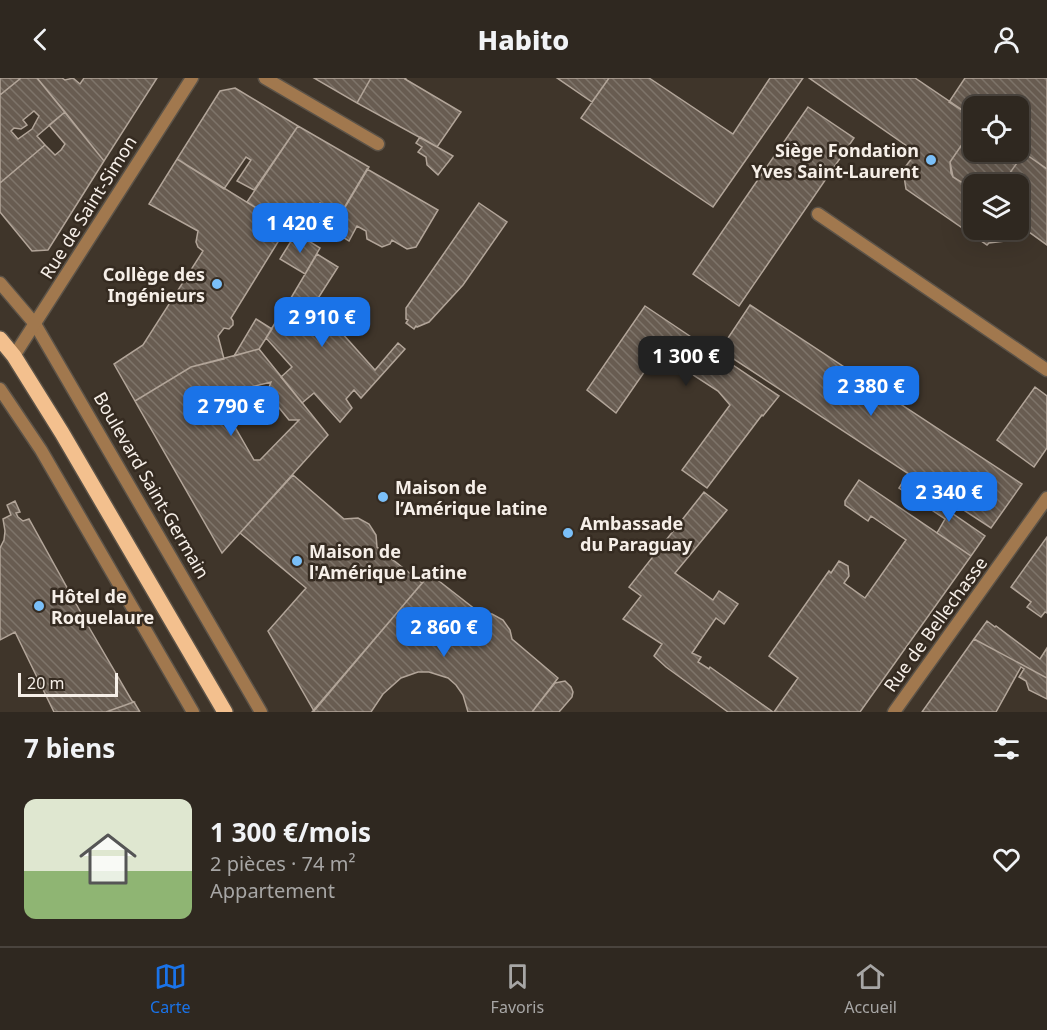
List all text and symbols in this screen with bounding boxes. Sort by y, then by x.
text: Habito [478,21,569,58]
icon: back [24,23,57,56]
icon: person [990,23,1023,56]
map controls [963,96,1029,240]
button: locate [963,96,1029,162]
street label: Rue de Saint-Simon [34,131,142,283]
place label: Siège Fondation Yves Saint-Laurent [751,138,919,183]
marker: Siège Fondation Yves Saint-Laurent [924,153,938,167]
button: layers [963,174,1029,240]
pin: 1 420 € [245,203,355,254]
text: 1 420 € [266,209,334,236]
place label: Collège des Ingénieurs [103,262,205,307]
marker: Collège des Ingénieurs [210,277,224,291]
pin: 2 910 € [267,297,377,348]
text: 2 910 € [288,303,356,330]
pin: 1 300 € [631,336,741,387]
text: 1 300 € [652,342,720,369]
pin: 2 380 € [816,366,926,417]
text: 2 380 € [837,372,905,399]
pin: 2 790 € [176,386,286,437]
street label: Boulevard Saint-Germain [89,387,215,583]
text: 2 790 € [197,392,265,419]
pin: 2 340 € [894,472,1004,523]
place label: Maison de l’Amérique latine [395,475,547,520]
text: 2 340 € [915,478,983,505]
marker: Maison de l’Amérique latine [376,490,390,504]
place label: Ambassade du Paraguay [580,511,693,556]
marker: Ambassade du Paraguay [561,526,575,540]
place label: Maison de l'Amérique Latine [309,539,467,584]
street label: Rue de Bellechasse [878,552,992,696]
marker: Maison de l'Amérique Latine [290,554,304,568]
place label: Hôtel de Roquelaure [51,584,154,629]
marker: Hôtel de Roquelaure [32,599,46,613]
pin: 2 860 € [389,607,499,658]
text: 2 860 € [410,613,478,640]
scale bar [18,670,118,698]
text: 20 m [27,672,64,694]
text: 7 biens [24,730,115,766]
icon: filters [990,732,1023,765]
text: 1 300 €/mois [210,814,371,850]
icon: home [72,823,144,895]
icon: heart [990,843,1023,876]
text: 2 pièces · 74 m² [210,850,355,877]
text: Appartement [210,877,335,904]
tab: Carte [150,960,191,1018]
tab: Favoris [491,960,544,1018]
tab: Accueil [844,960,897,1018]

